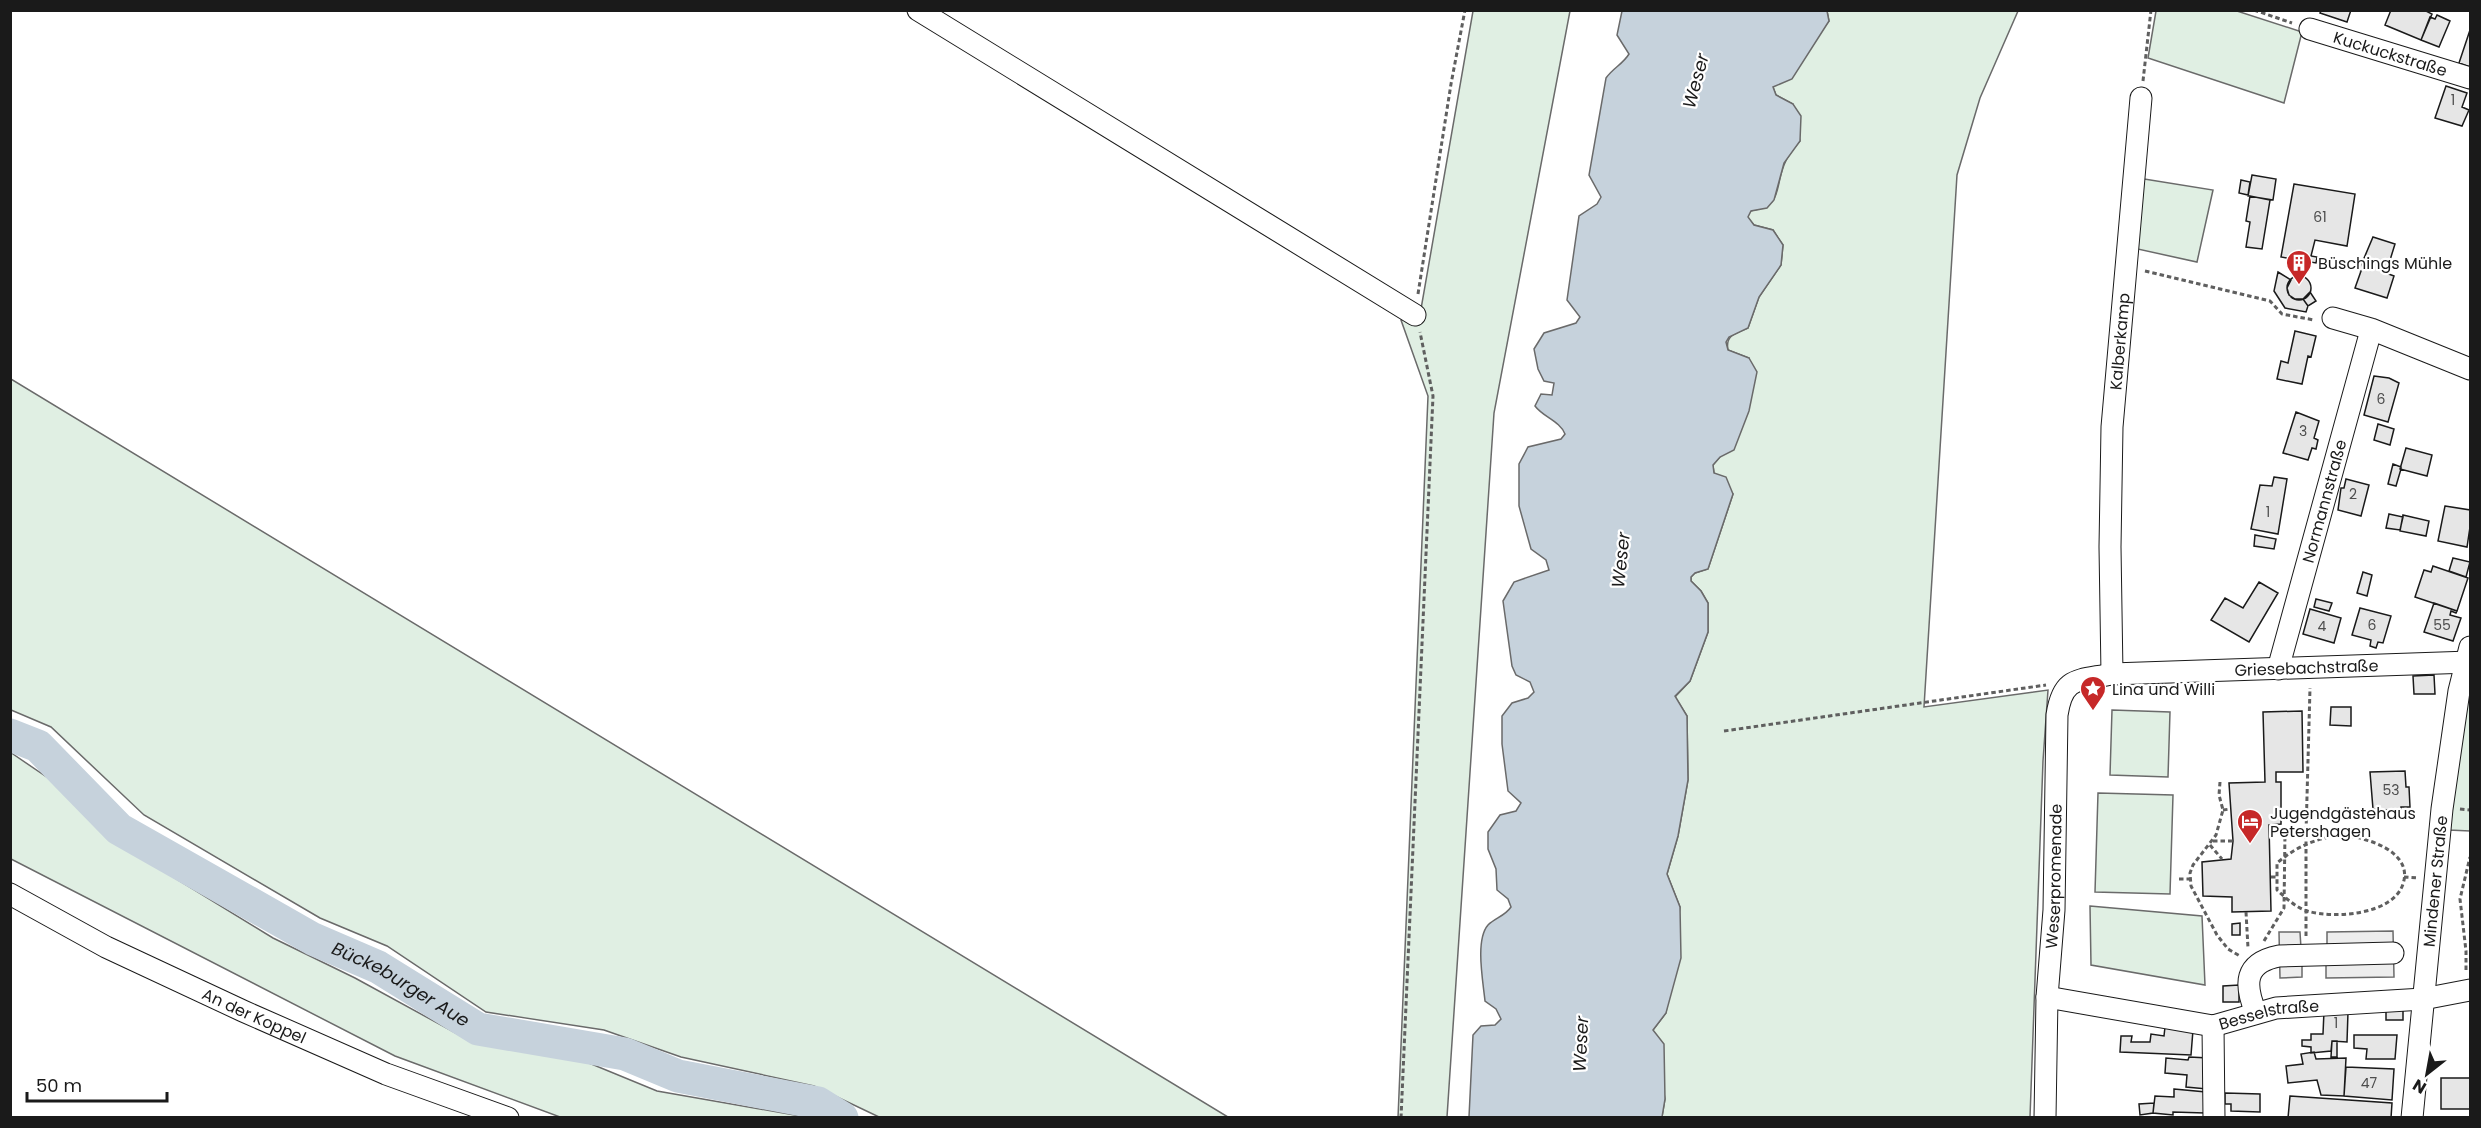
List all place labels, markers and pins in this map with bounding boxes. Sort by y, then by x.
building icon: Büschings Mühle [2284,248,2314,286]
place label: Büschings Mühle [2318,252,2452,275]
place icon: Lina und Willi [2078,674,2108,712]
place label: Lina und Willi [2112,678,2215,701]
place label: Jugendgästehaus Petershagen [2270,802,2416,843]
hotel icon: Jugendgästehaus Petershagen [2235,807,2265,845]

